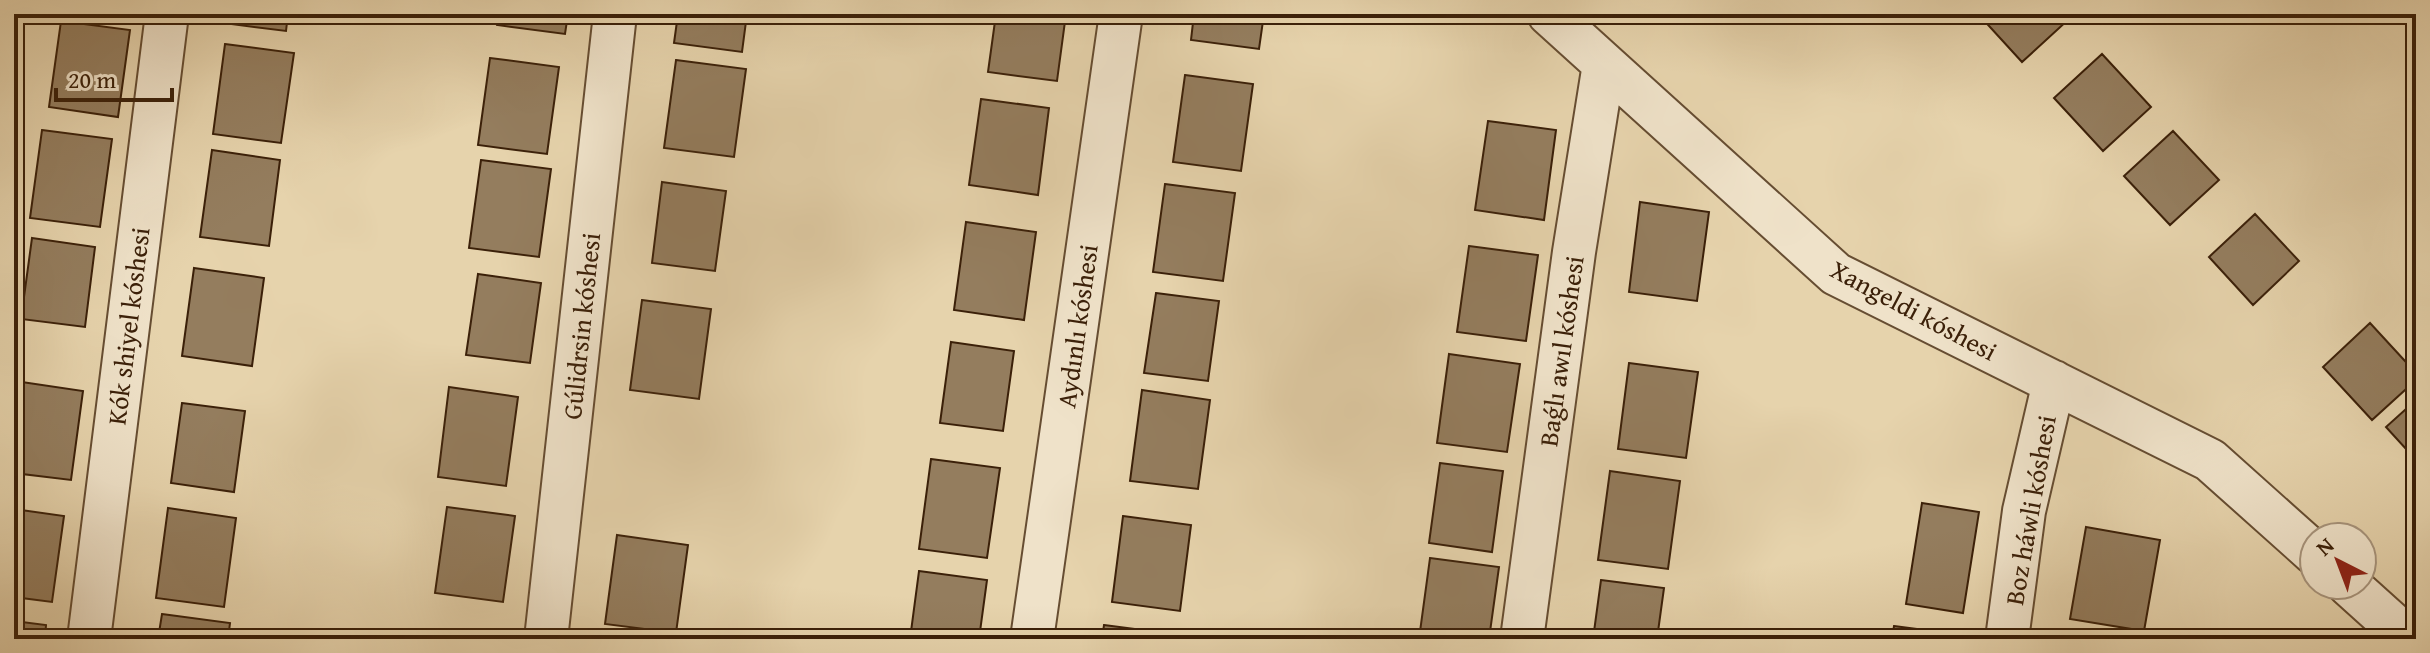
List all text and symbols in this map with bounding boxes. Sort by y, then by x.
scale bar [56,52,172,102]
text: 20 m [68,62,116,97]
street label: Kók shiyel kóshesi [97,225,159,427]
street label: Gúlidrsin kóshesi [552,231,610,421]
street label: Aydınlı kóshesi [1046,242,1108,410]
street label: Xangeldi kóshesi [1824,250,2004,370]
street label: Baǵlı awıl kóshesi [1528,253,1594,449]
street label: Boz háwli kóshesi [1994,412,2066,608]
north arrow [2298,521,2378,601]
text: N [2308,529,2341,563]

